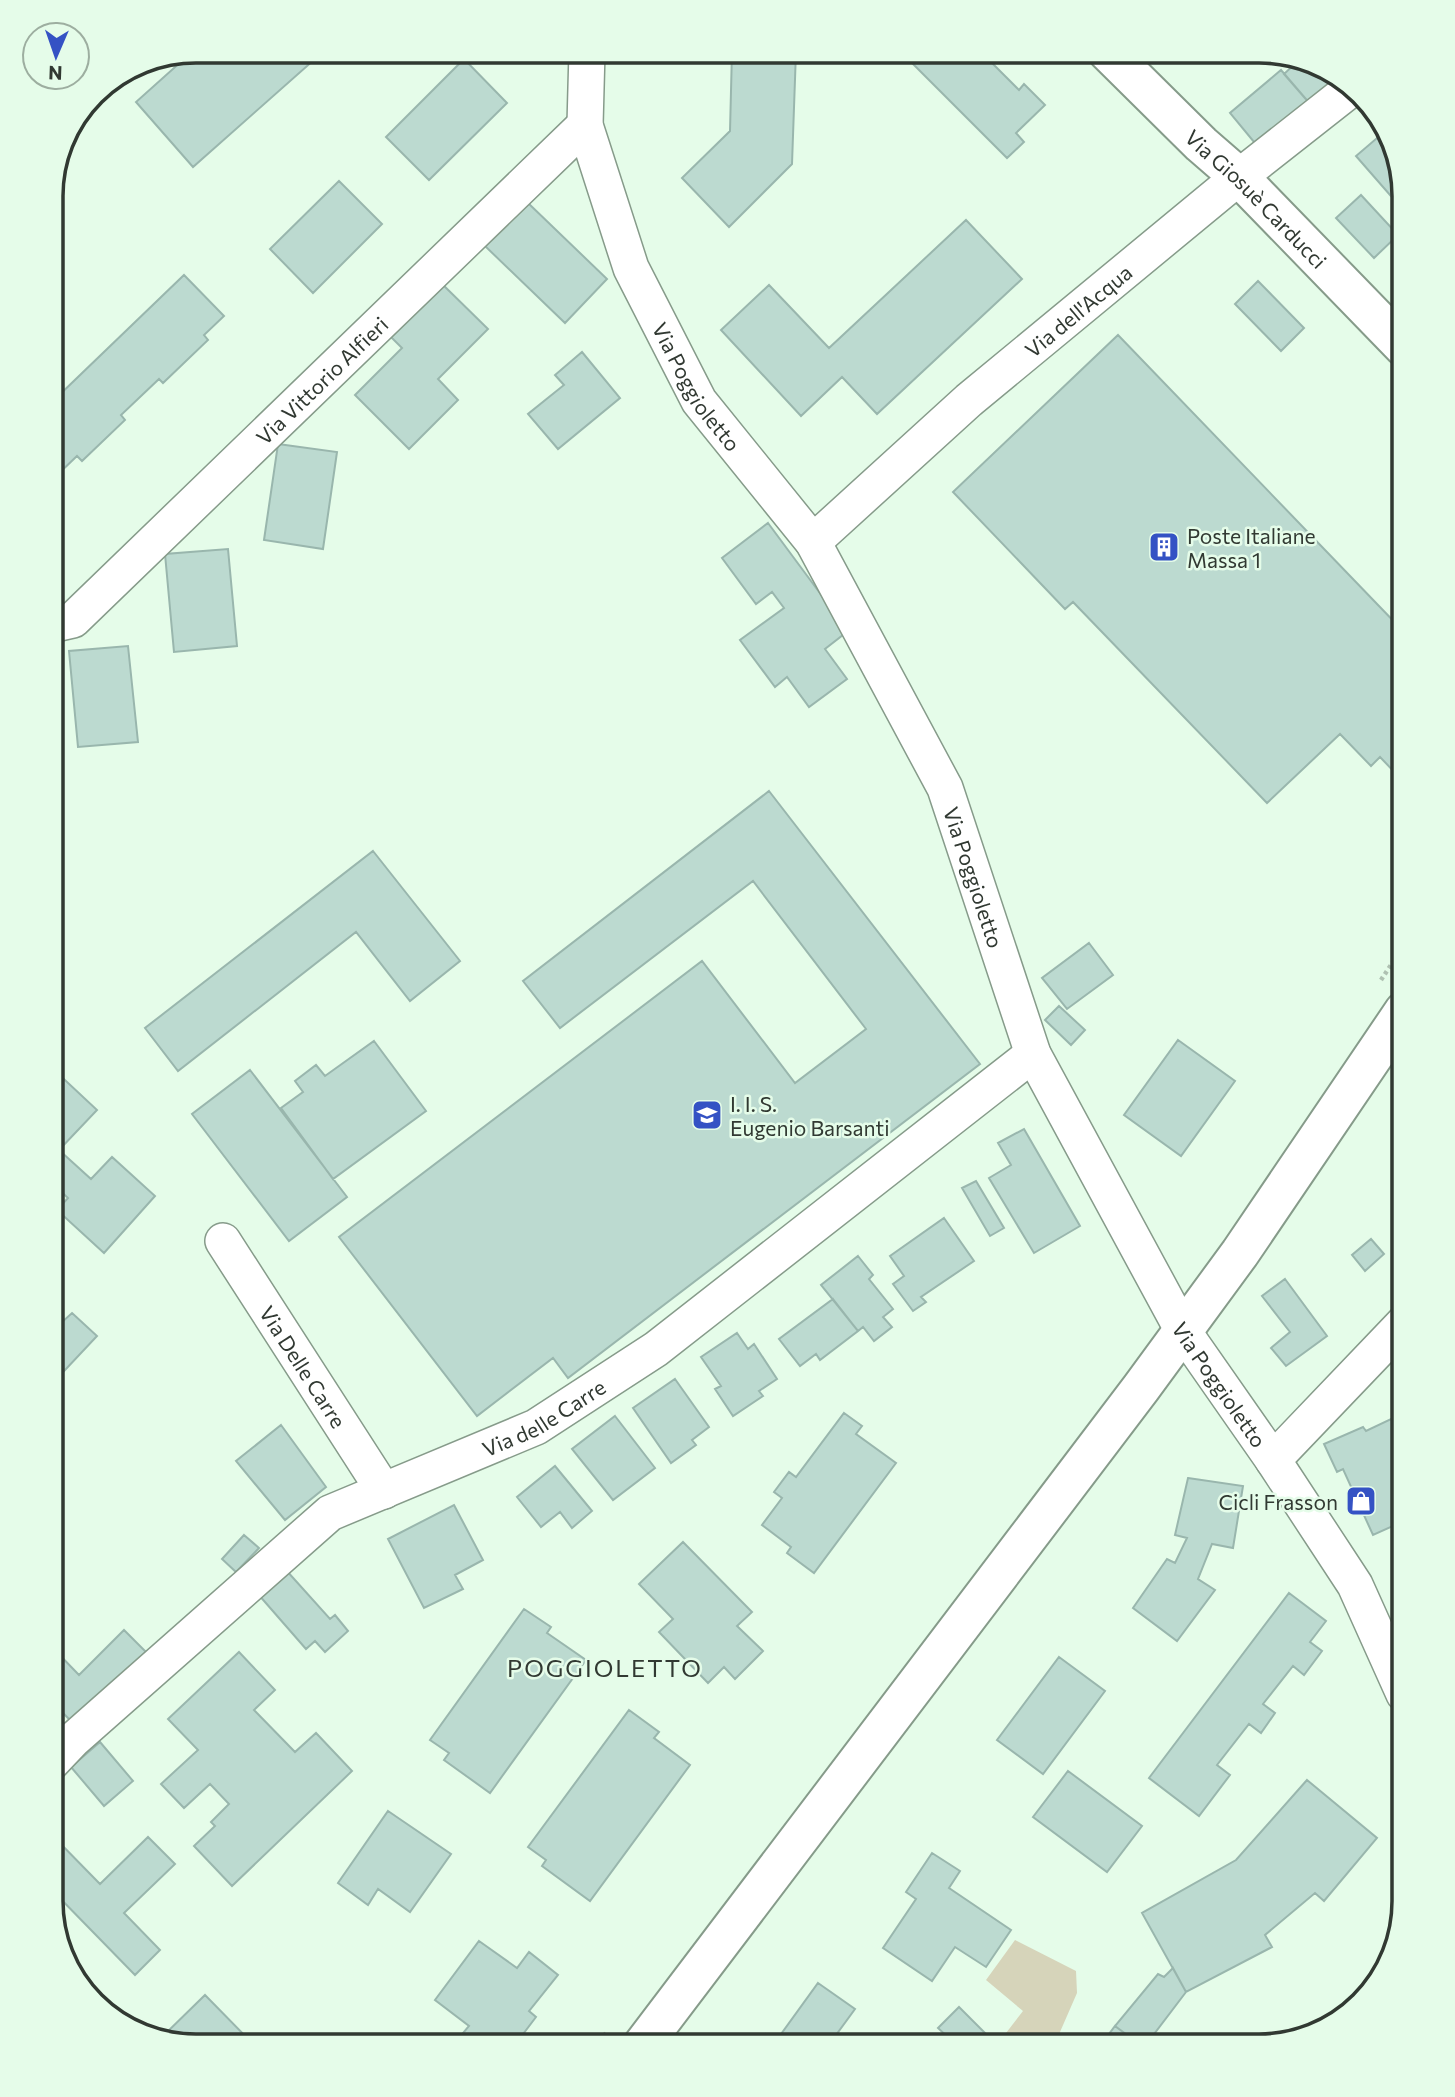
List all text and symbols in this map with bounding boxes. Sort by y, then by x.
north arrow [21,21,91,91]
text: N [48,62,63,85]
street label: Via Giosuè Carducci [1181,124,1333,273]
street label: Via dell'Acqua [1019,259,1136,362]
street label: Via Vittorio Alfieri [250,311,392,449]
street label: Via Poggioletto [648,318,746,455]
place label: Poste Italiane Massa 1 [1187,523,1316,572]
building icon: Poste Italiane Massa 1 [1147,530,1181,564]
street label: Via Poggioletto [940,803,1009,951]
place label: I. I. S. Eugenio Barsanti [730,1091,890,1140]
school or university icon: I. I. S. Eugenio Barsanti [690,1098,724,1132]
street label: Via Delle Carre [255,1301,352,1432]
street label: Via Poggioletto [1168,1317,1272,1451]
street label: Via delle Carre [478,1373,609,1461]
shop icon: Cicli Frasson [1344,1484,1378,1518]
place label: Cicli Frasson [1219,1489,1338,1514]
district label: POGGIOLETTO [507,1653,703,1682]

